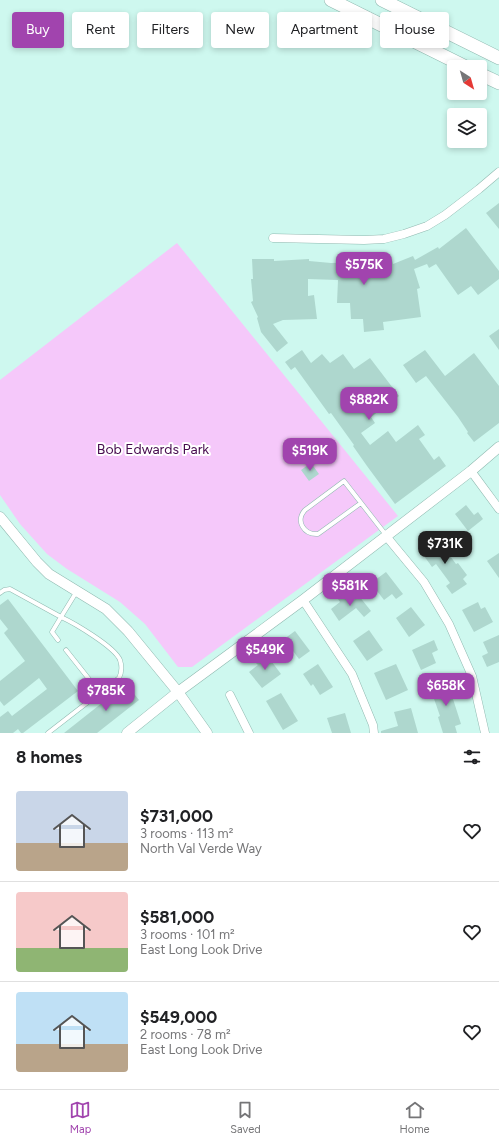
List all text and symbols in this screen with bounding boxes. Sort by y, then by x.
chip: Buy [12,12,64,48]
chip: Rent [72,12,129,48]
chip: Filters [137,12,203,48]
chip: New [211,12,269,48]
chip: Apartment [277,12,372,48]
chip: House [380,12,449,48]
north arrow [447,60,487,100]
map controls [447,60,487,148]
button: layers [447,108,487,148]
pin: $575K [336,252,392,286]
text: $575K [345,257,383,272]
pin: $882K [341,387,397,421]
text: $882K [349,392,389,407]
pin: $519K [282,438,338,472]
park label: Bob Edwards Park [97,441,209,458]
text: $519K [292,443,328,458]
pin: $731K [417,531,473,565]
text: $731K [427,536,463,551]
pin: $581K [322,573,378,607]
text: $581K [332,578,368,593]
pin: $549K [237,637,293,671]
text: $549K [245,642,285,657]
pin: $658K [418,673,474,707]
pin: $785K [78,678,134,712]
text: $658K [427,678,465,693]
text: $785K [87,683,125,698]
icon: filters [461,746,483,768]
text: 8 homes [16,747,82,767]
text: $731,000 [140,806,213,826]
icon: home [48,807,96,855]
icon: heart [461,820,483,842]
text: 3 rooms · 113 m² [140,826,233,841]
text: North Val Verde Way [140,841,262,856]
text: $581,000 [140,907,214,927]
icon: home [48,908,96,956]
icon: heart [461,921,483,943]
text: 3 rooms · 101 m² [140,927,235,942]
text: East Long Look Drive [140,942,262,957]
text: $549,000 [140,1007,217,1027]
icon: home [48,1008,96,1056]
icon: heart [461,1021,483,1043]
text: 2 rooms · 78 m² [140,1027,231,1042]
text: East Long Look Drive [140,1042,262,1057]
tab: Map [69,1099,91,1136]
tab: Saved [230,1099,261,1136]
tab: Home [400,1099,430,1136]

